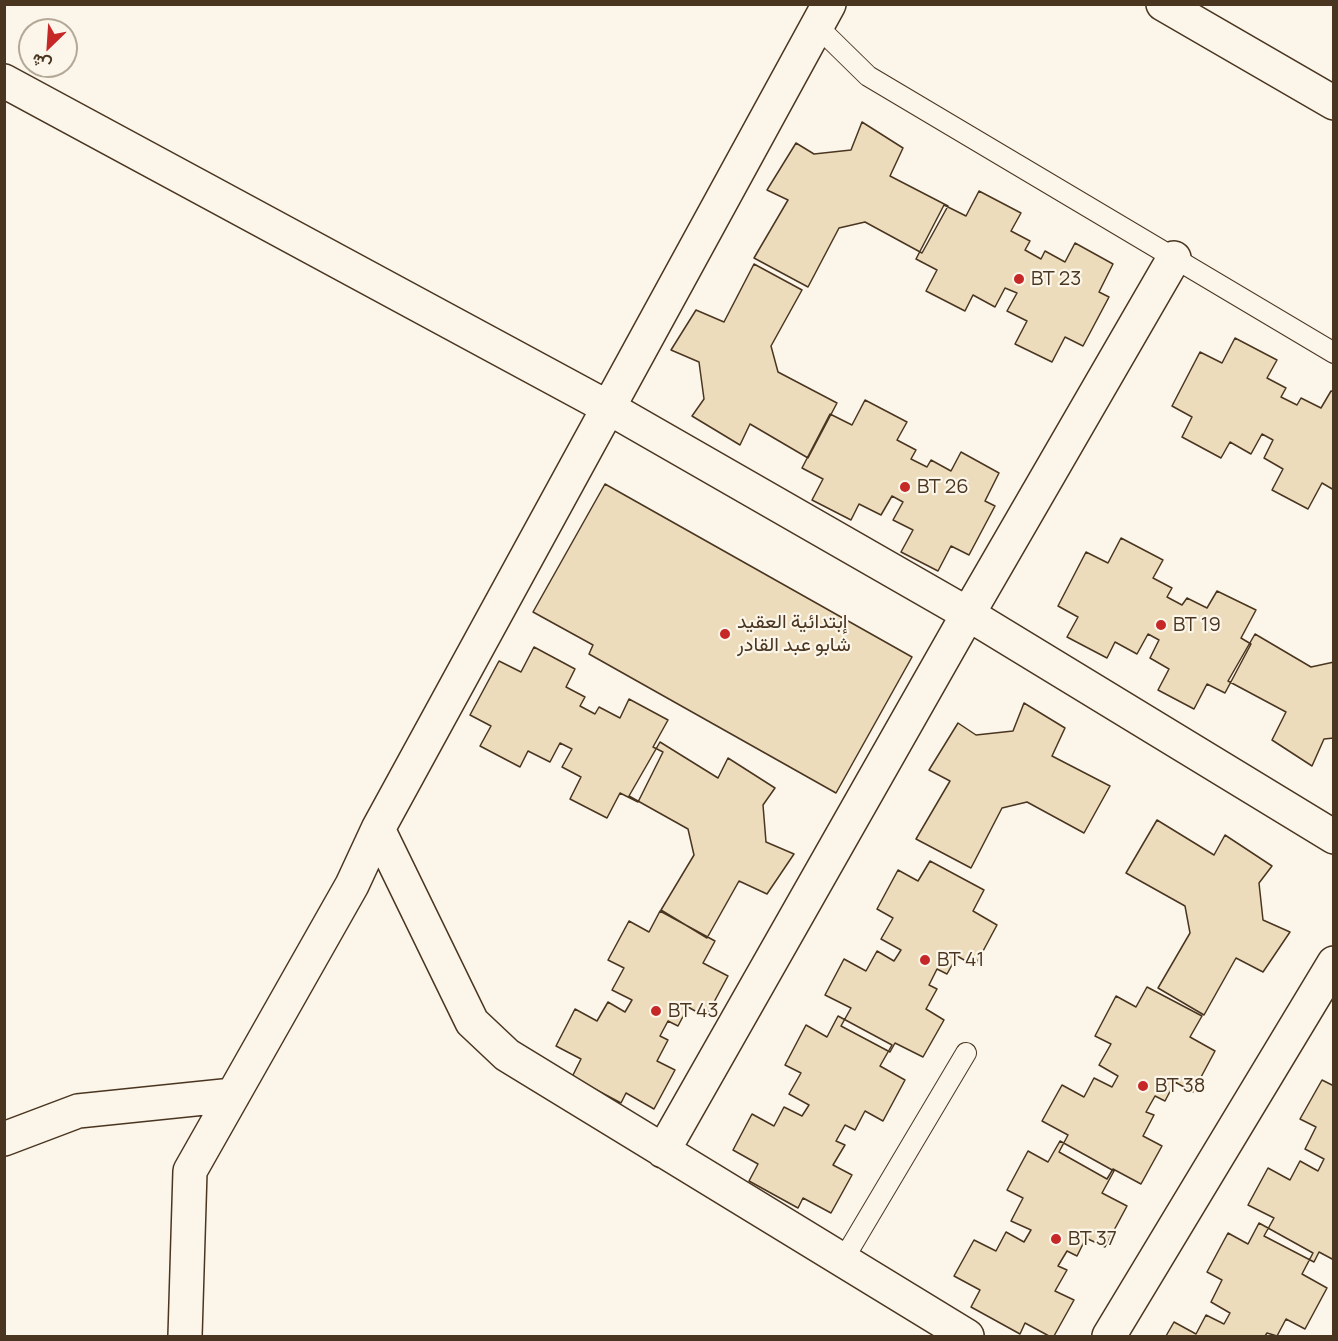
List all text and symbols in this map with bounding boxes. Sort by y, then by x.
north arrow [18,18,78,78]
text: ش [28,48,55,77]
place label: BT 23 [1031,267,1081,291]
marker: BT 23 [1012,272,1026,286]
place label: BT 26 [917,475,969,499]
marker: BT 26 [898,480,912,494]
place label: إبتدائية العقيد شابو عبد القادر [737,610,851,657]
place label: BT 19 [1173,613,1221,637]
marker: BT 19 [1154,618,1168,632]
marker: إبتدائية العقيد شابو عبد القادر [718,627,732,641]
place label: BT 41 [937,948,984,972]
marker: BT 41 [918,953,932,967]
place label: BT 43 [668,999,719,1023]
marker: BT 43 [649,1004,663,1018]
place label: BT 38 [1155,1074,1205,1098]
marker: BT 38 [1136,1079,1150,1093]
place label: BT 37 [1068,1227,1117,1251]
marker: BT 37 [1049,1232,1063,1246]

